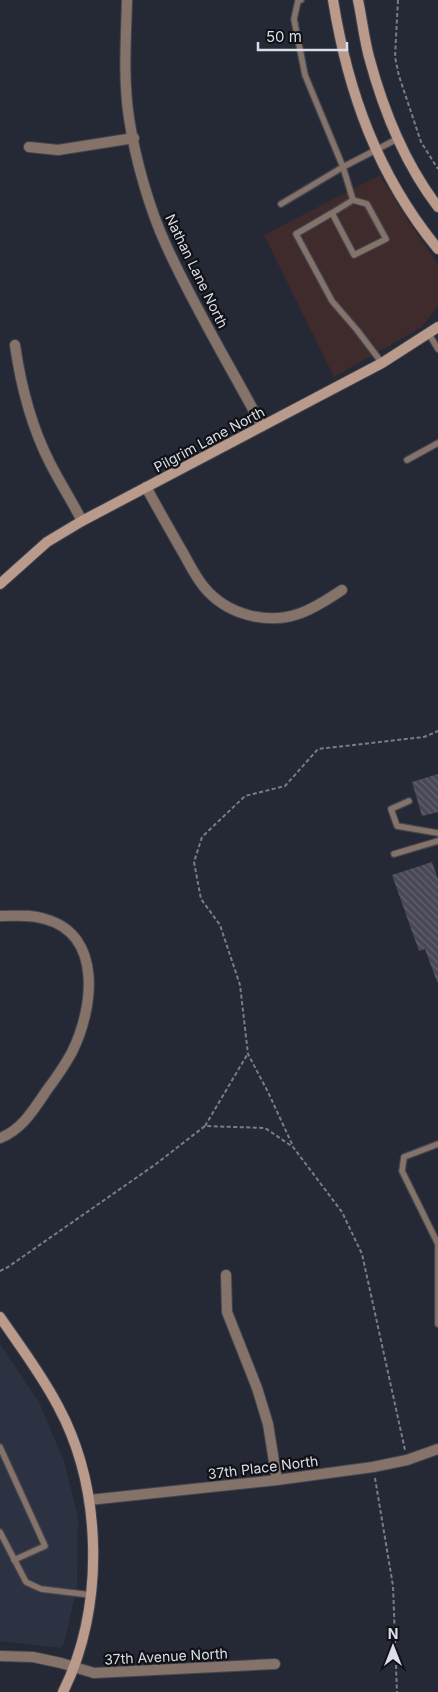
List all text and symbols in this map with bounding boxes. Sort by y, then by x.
scale bar [258,20,347,52]
text: 50 m [266,27,302,46]
street label: Nathan Lane North [162,211,232,331]
street label: Pilgrim Lane North [151,403,267,475]
street label: 37th Place North [207,1452,319,1482]
north arrow [368,1622,418,1672]
text: N [388,1625,398,1642]
street label: 37th Avenue North [104,1644,228,1668]

